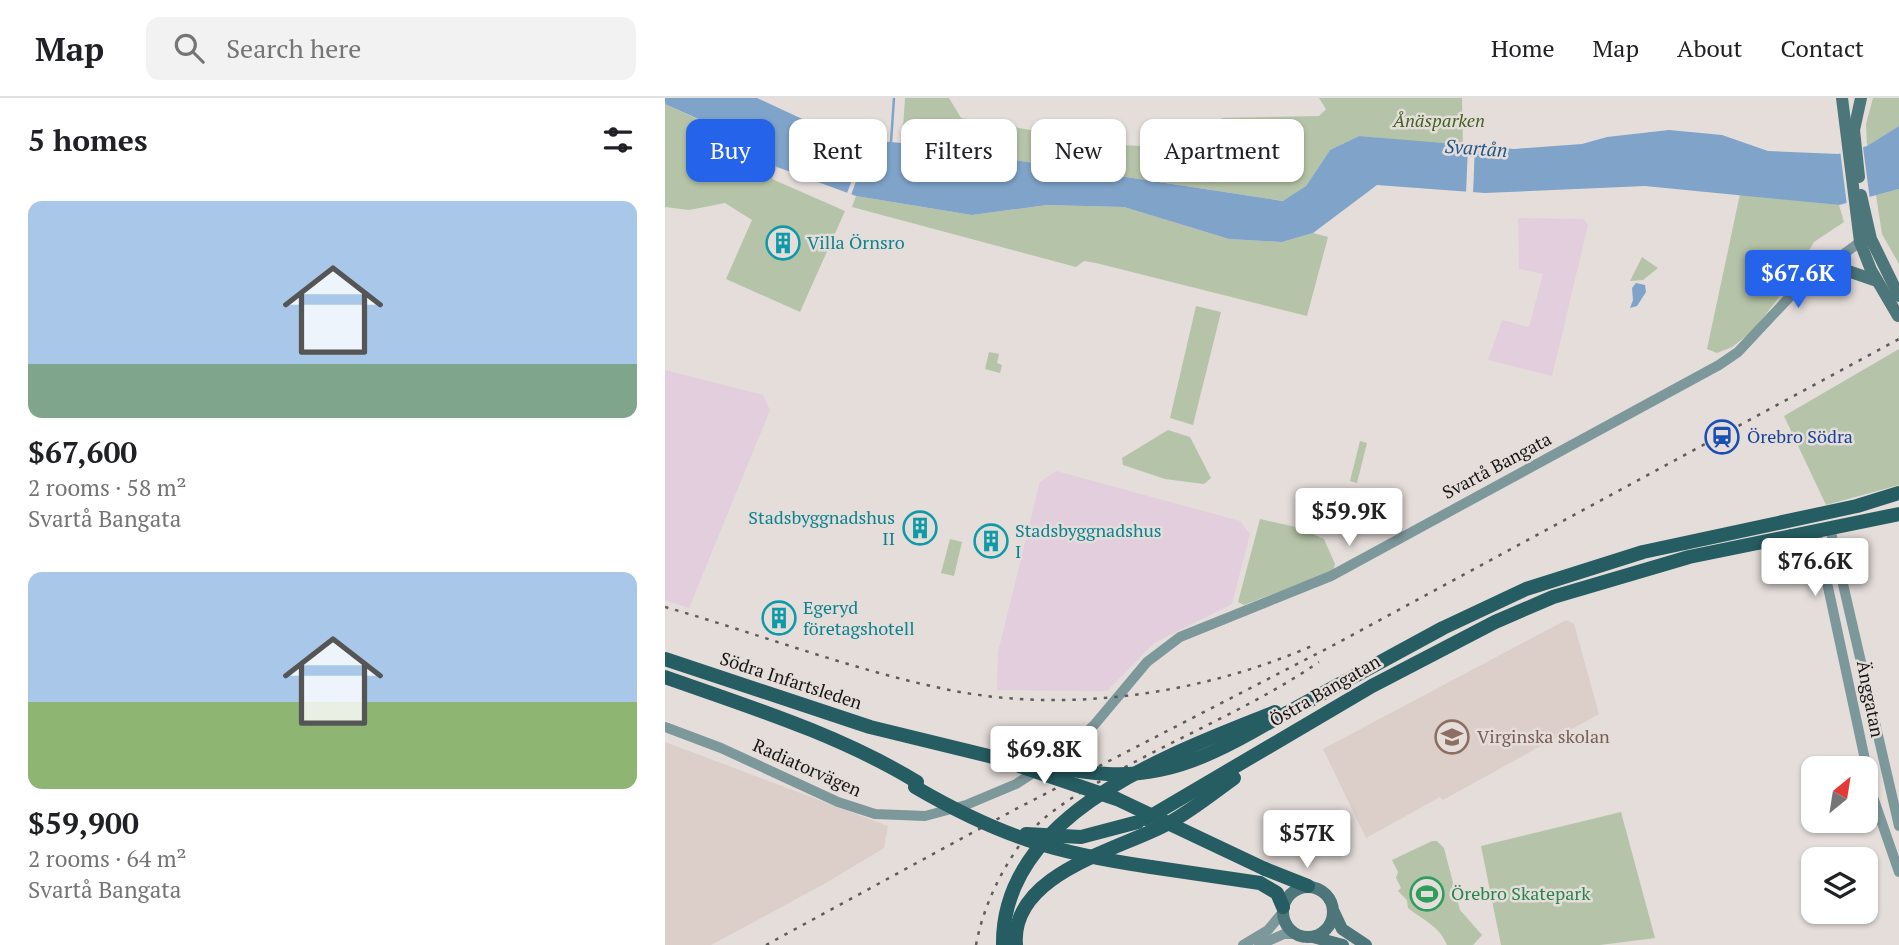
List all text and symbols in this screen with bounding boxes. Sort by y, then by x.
search box [146,17,636,80]
text: Map [35,27,104,70]
icon: search [170,29,208,67]
text: Search here [226,31,361,65]
text: Home [1491,32,1555,64]
text: Map [1593,32,1639,64]
text: About [1677,32,1743,64]
text: Contact [1781,32,1864,64]
park label: Ånäsparken [1392,108,1485,132]
chip: Buy [686,119,775,182]
chip: Rent [789,119,887,182]
chip: Filters [901,119,1017,182]
chip: New [1031,119,1126,182]
chip: Apartment [1140,119,1304,182]
text: 5 homes [28,120,147,160]
icon: filters [599,121,637,159]
water label: Svartån [1444,133,1508,162]
building icon: Villa Örnsro [764,224,802,262]
place label: Villa Örnsro [807,230,905,254]
icon: home [270,247,396,373]
pin: $67.6K [1741,250,1855,310]
text: $67.6K [1761,257,1835,288]
station icon: Örebro Södra [1703,418,1741,456]
place label: Örebro Södra [1747,424,1853,448]
street label: Svartå Bangata [1438,426,1555,504]
text: $67,600 [28,432,137,472]
text: 2 rooms · 58 m² [28,472,187,503]
pin: $59.9K [1292,489,1406,548]
text: $59.9K [1311,495,1387,526]
text: Svartå Bangata [28,503,181,534]
place label: Stadsbyggnadshus II [748,505,895,550]
building icon: Stadsbyggnadshus II [901,509,939,547]
place label: Stadsbyggnadshus I [1015,518,1162,563]
building icon: Stadsbyggnadshus I [972,522,1010,560]
pin: $76.6K [1758,538,1872,598]
text: $76.6K [1777,545,1853,576]
place label: Egeryd företagshotell [803,595,915,640]
building icon: Egeryd företagshotell [760,599,798,637]
icon: home [270,618,396,744]
street label: Södra Infartsleden [717,646,866,714]
street label: Östra Bangatan [1265,649,1384,732]
street label: Änggatan [1852,658,1890,739]
school or university icon: Virginska skolan [1433,718,1471,756]
place label: Virginska skolan [1477,724,1610,748]
pin: $69.8K [987,726,1101,786]
street label: Radiatorvägen [749,732,866,802]
text: $69.8K [1006,733,1082,764]
north arrow [1801,756,1878,833]
map controls [1801,756,1878,924]
text: $59,900 [28,803,139,843]
pin: $57K [1266,810,1348,870]
text: $57K [1279,817,1335,848]
text: 2 rooms · 64 m² [28,843,187,874]
button: layers [1801,847,1878,924]
text: Svartå Bangata [28,874,181,905]
sports icon: Örebro Skatepark [1408,875,1446,913]
place label: Örebro Skatepark [1451,881,1591,905]

